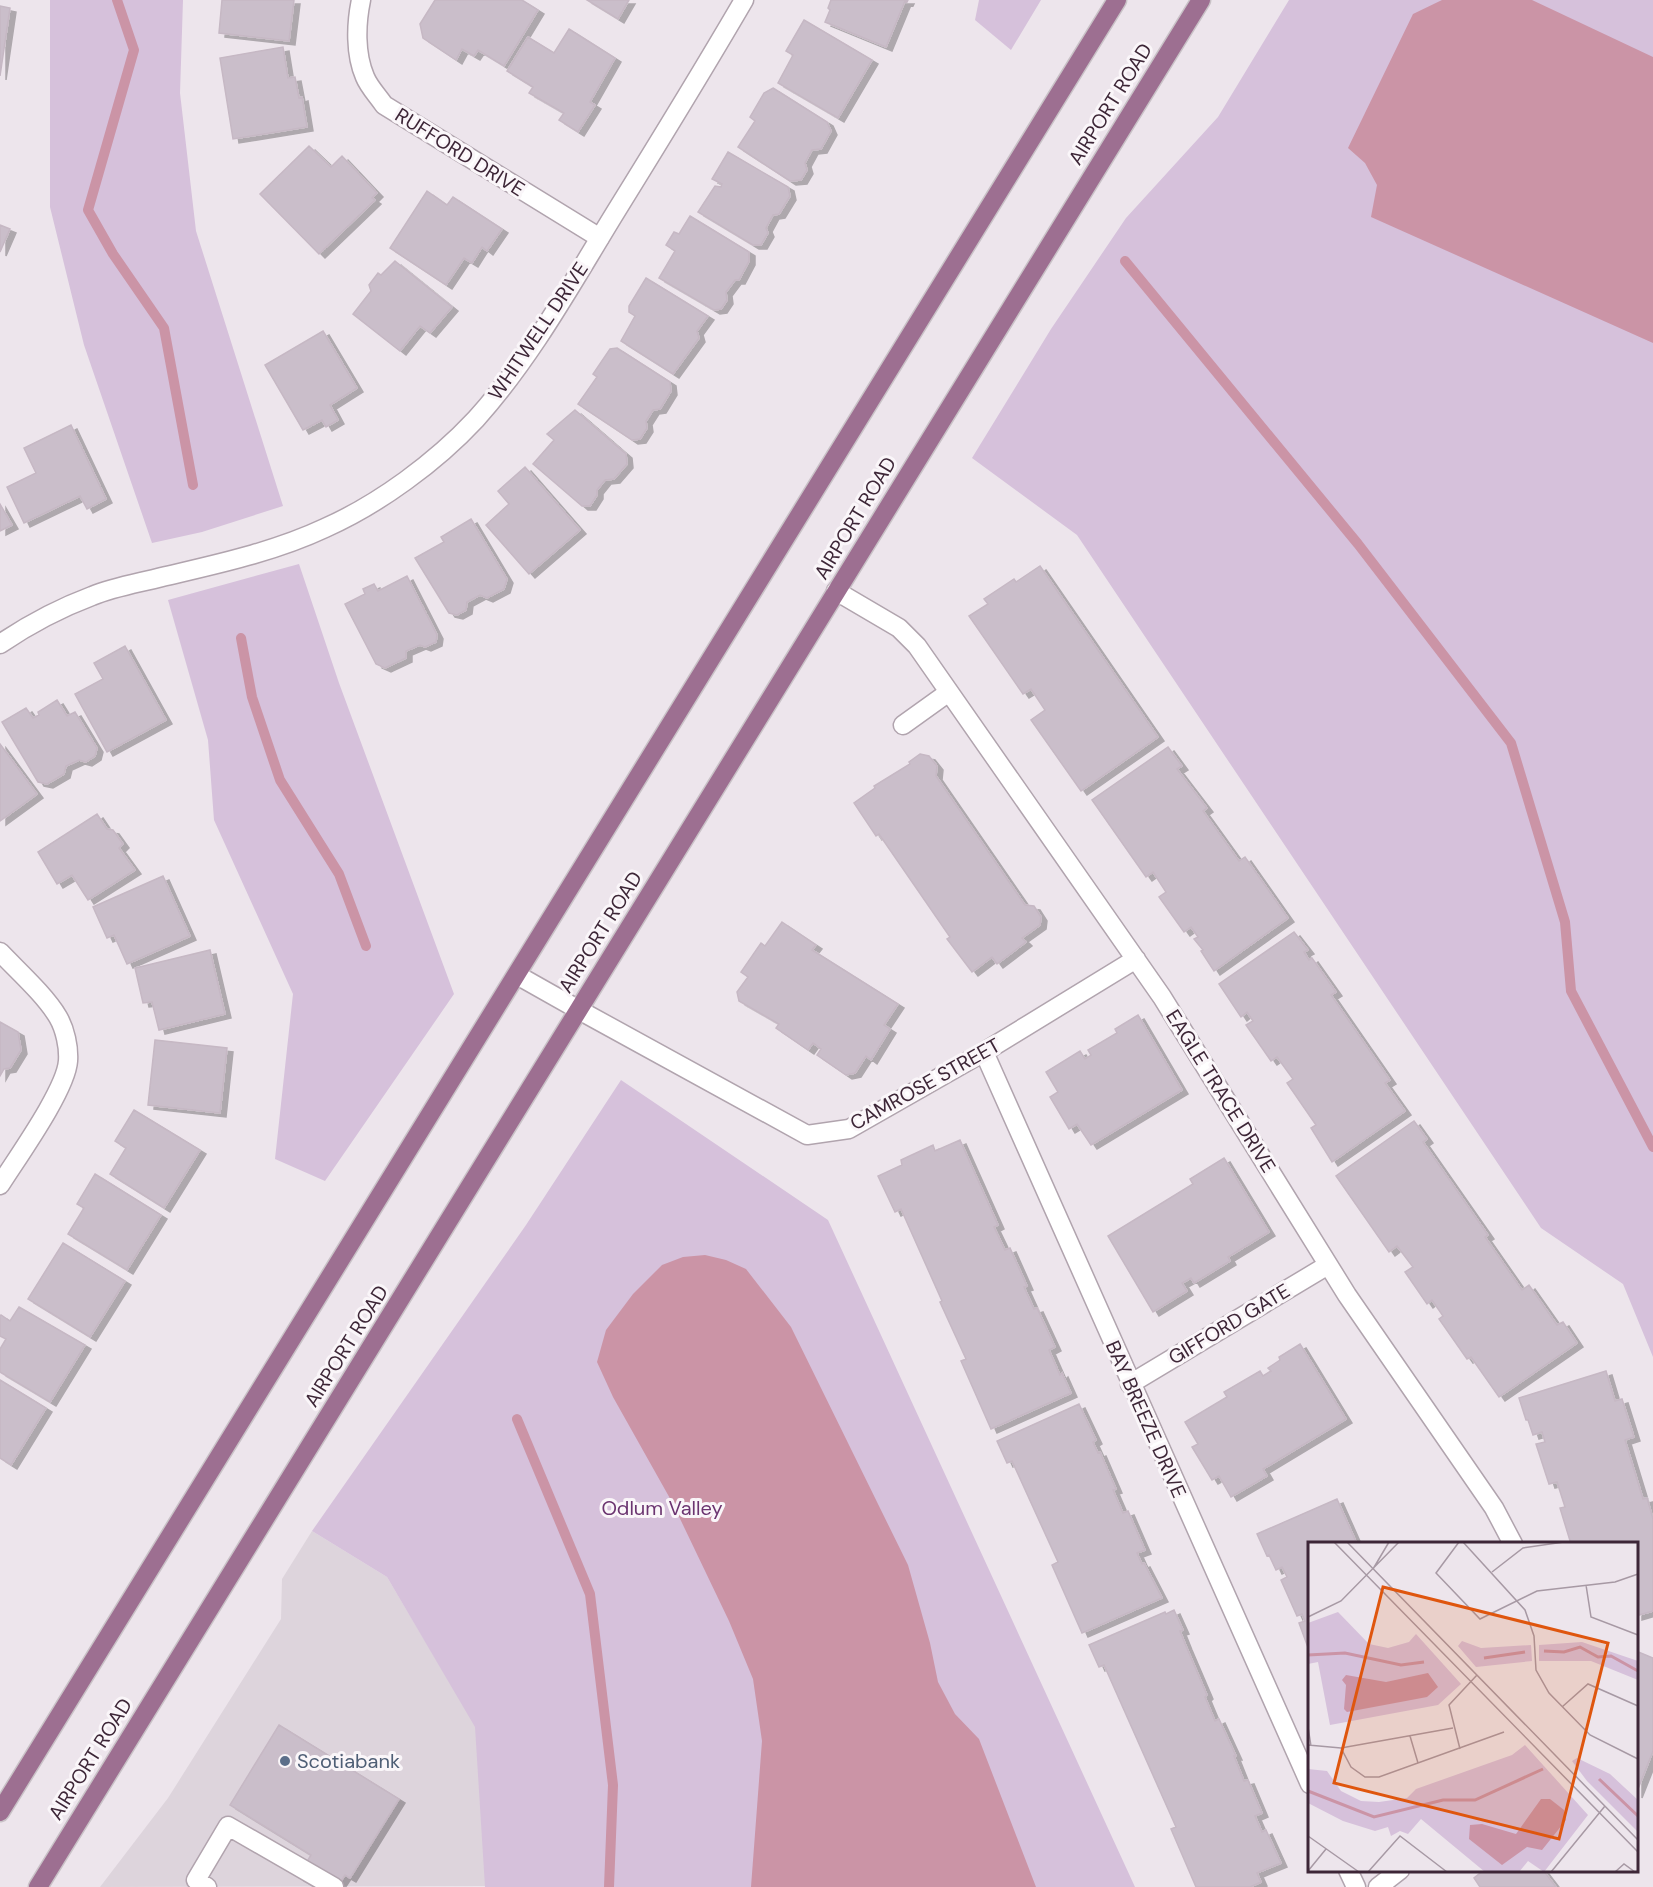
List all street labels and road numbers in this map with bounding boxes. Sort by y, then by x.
street label: AIRPORT ROAD [1062,38,1158,170]
street label: RUFFORD DRIVE [390,102,530,202]
street label: WHITWELL DRIVE [482,257,594,405]
street label: AIRPORT ROAD [808,452,902,584]
street label: AIRPORT ROAD [552,866,648,998]
street label: EAGLE TRACE DRIVE [1160,1005,1282,1177]
street label: CAMROSE STREET [845,1032,1005,1136]
street label: GIFFORD GATE [1164,1278,1294,1370]
street label: AIRPORT ROAD [298,1280,394,1412]
street label: BAY BREEZE DRIVE [1100,1336,1192,1502]
street label: AIRPORT ROAD [42,1693,138,1825]

